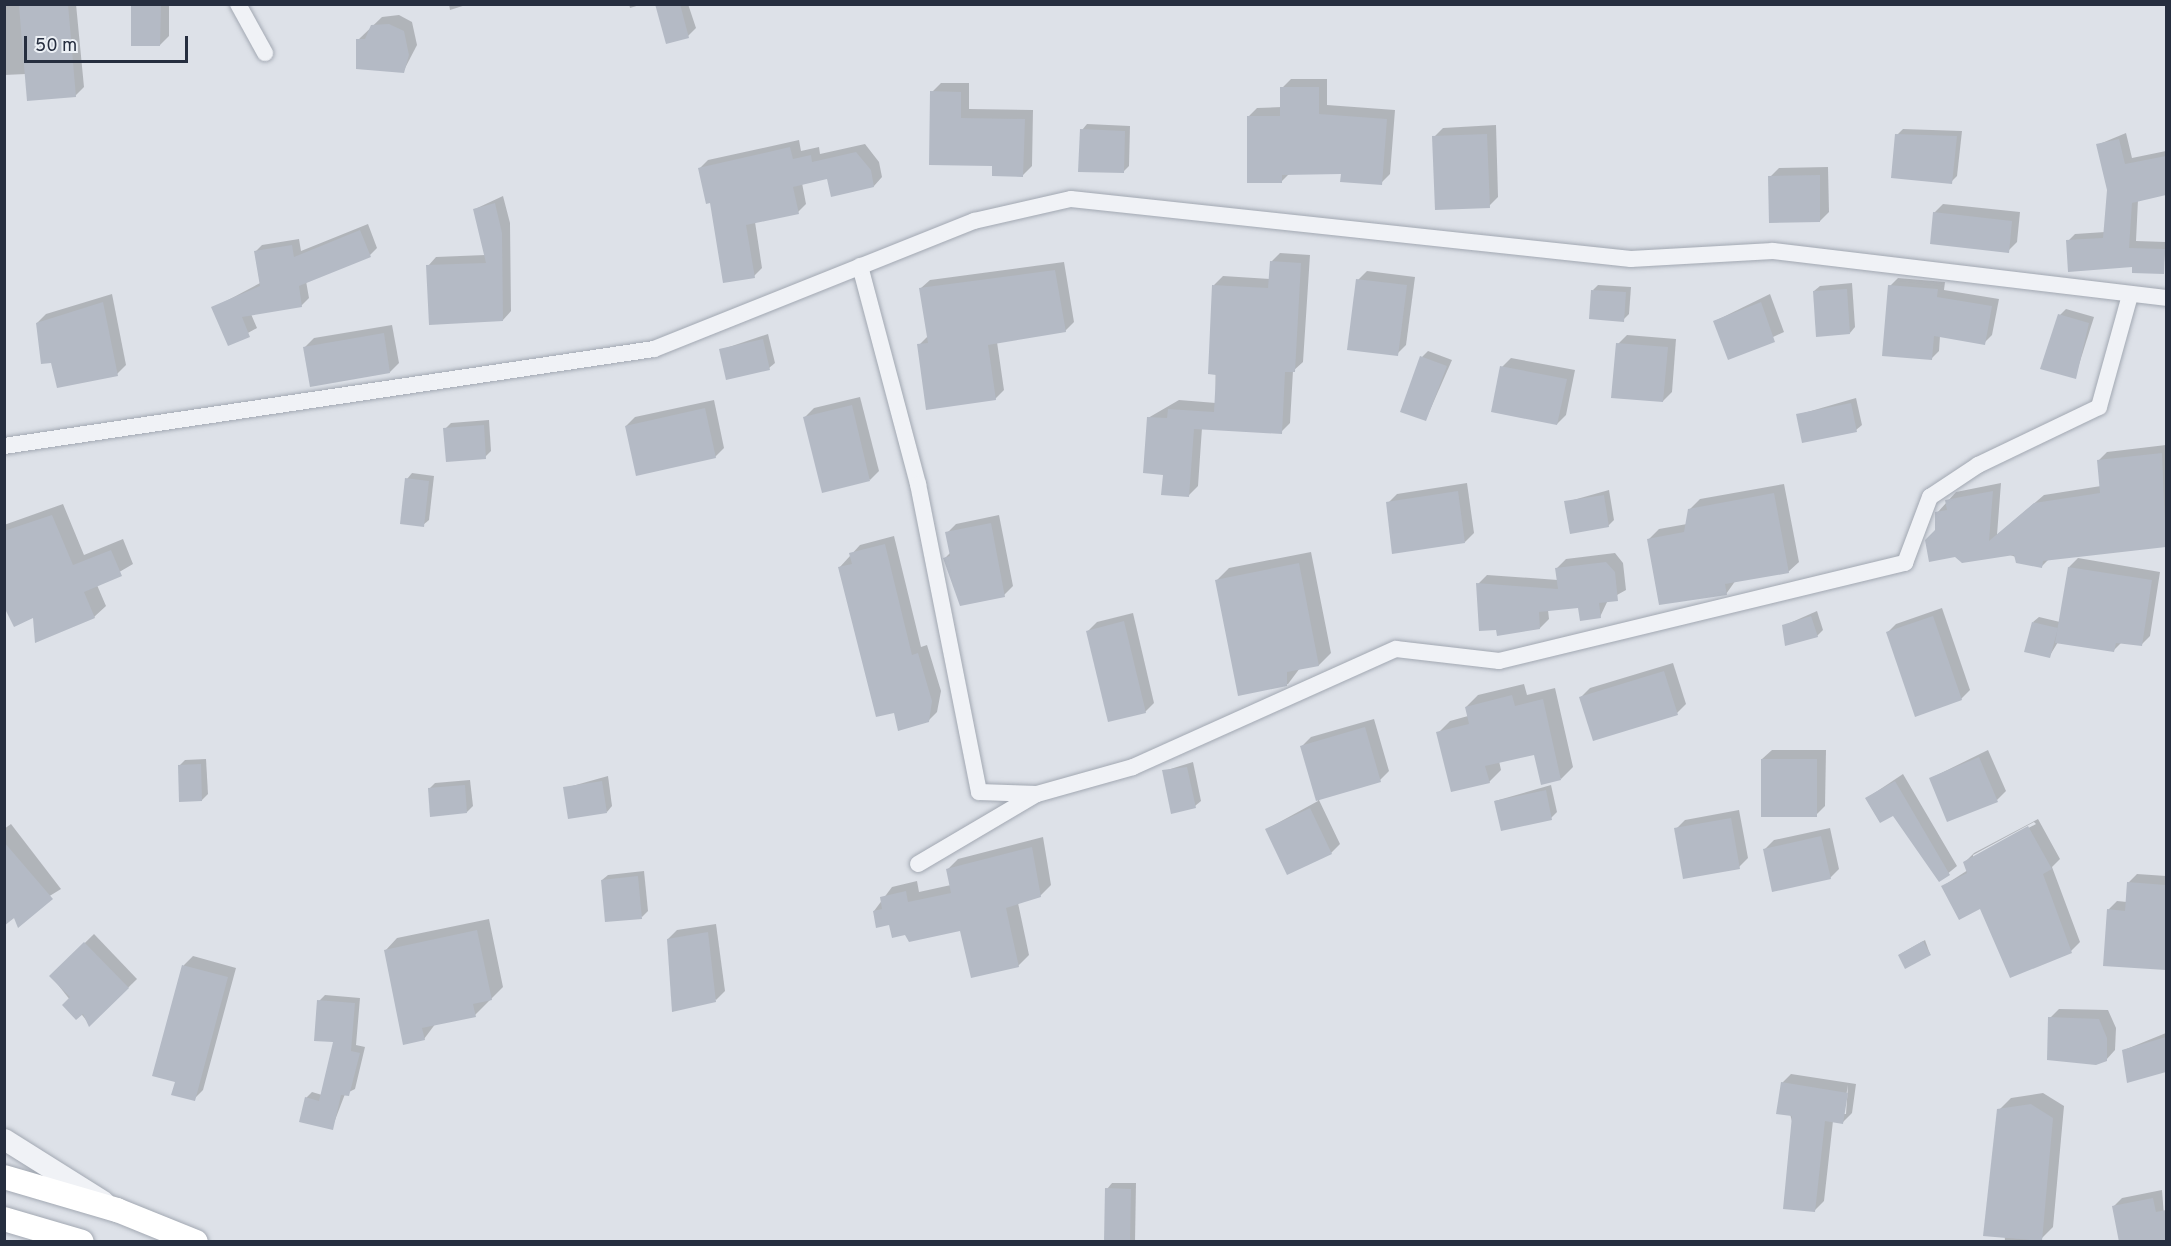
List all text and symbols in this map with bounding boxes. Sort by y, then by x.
scale bar [27,24,190,62]
text: 50 m [35,35,77,58]

